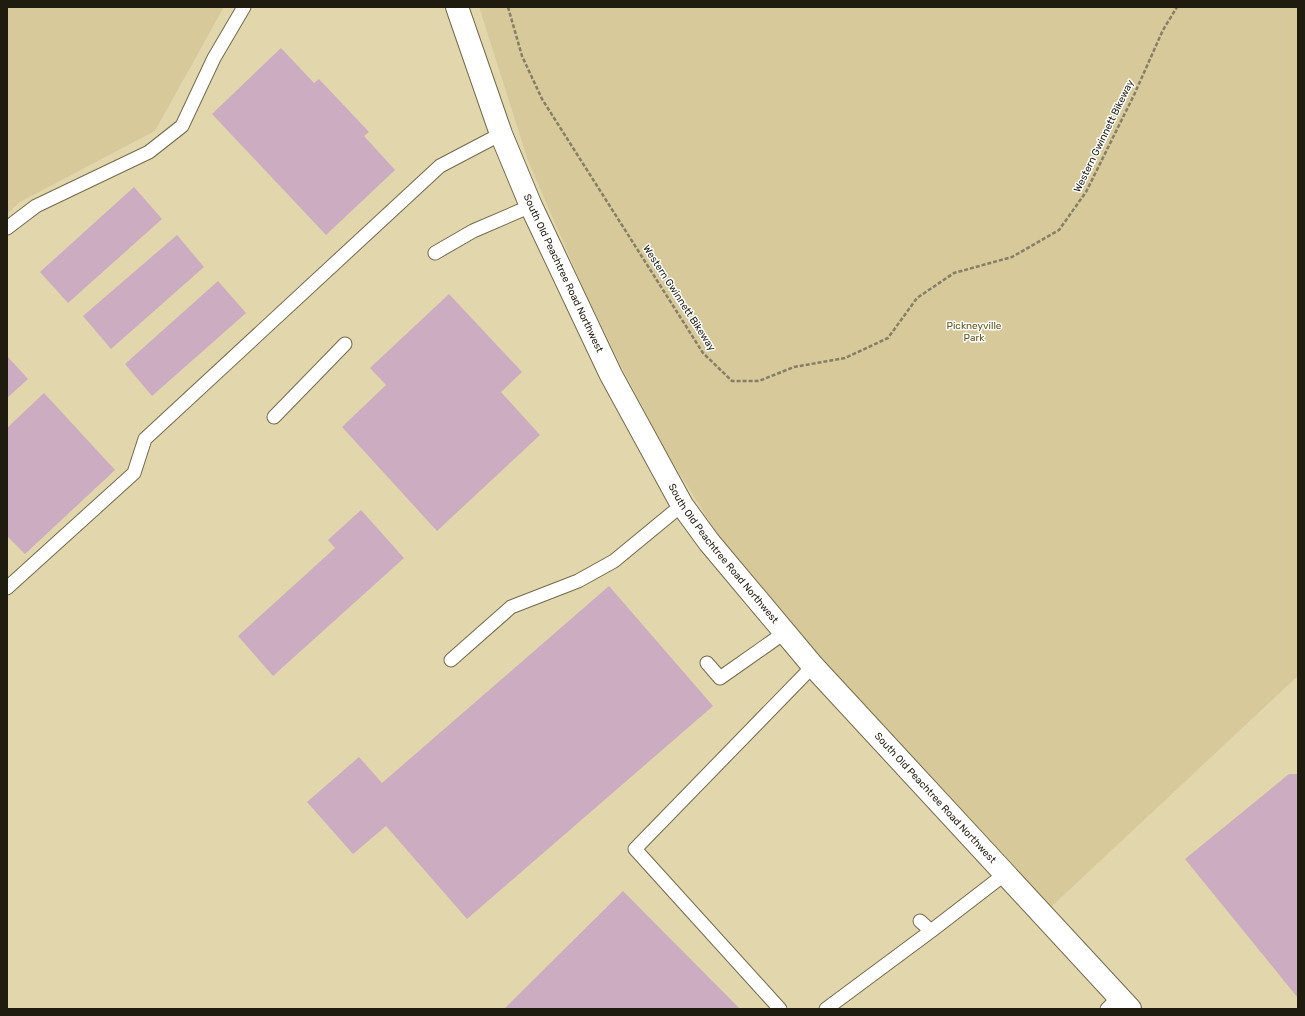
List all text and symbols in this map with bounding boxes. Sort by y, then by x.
street label: Western Gwinnett Bikeway [1071,77,1137,194]
street label: South Old Peachtree Road Northwest [521,192,606,355]
street label: Western Gwinnett Bikeway [640,243,718,354]
park label: Pickneyville Park [947,320,1002,344]
street label: South Old Peachtree Road Northwest [666,482,781,626]
street label: South Old Peachtree Road Northwest [872,730,998,866]

